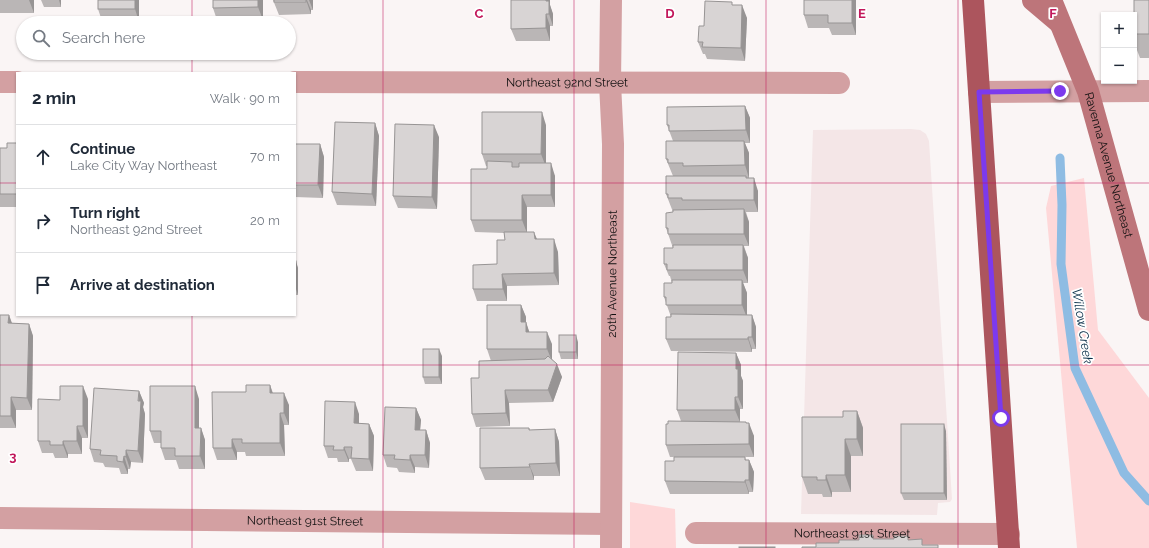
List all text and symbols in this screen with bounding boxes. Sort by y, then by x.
text: C [475,6,484,21]
text: D [665,6,675,21]
text: E [858,6,866,21]
text: F [1049,6,1057,21]
map controls [1101,12,1137,84]
button: + [1101,12,1137,48]
search box [16,16,296,60]
icon: search [30,27,52,49]
text: Search here [62,29,145,47]
button: − [1101,48,1137,84]
street label: Northeast 92nd Street [506,75,628,90]
route end [1051,82,1069,100]
text: 2 min [32,88,76,108]
street label: Ravenna Avenue Northeast [1082,90,1136,239]
text: Walk · 90 m [210,91,280,106]
text: Continue [70,140,135,158]
icon: ahead [32,146,54,168]
text: 70 m [250,149,280,164]
text: Lake City Way Northeast [70,158,217,173]
text: Turn right [70,204,140,222]
icon: right [32,210,54,232]
street label: 20th Avenue Northeast [605,210,620,338]
text: 20 m [250,213,280,228]
text: Northeast 92nd Street [70,222,202,237]
icon: arrive [32,274,54,296]
text: Arrive at destination [70,276,215,294]
water label: Willow Creek [1069,287,1096,365]
route start [992,409,1010,427]
text: 3 [9,449,17,464]
street label: Northeast 91st Street [247,513,363,529]
street label: Northeast 91st Street [794,526,910,541]

